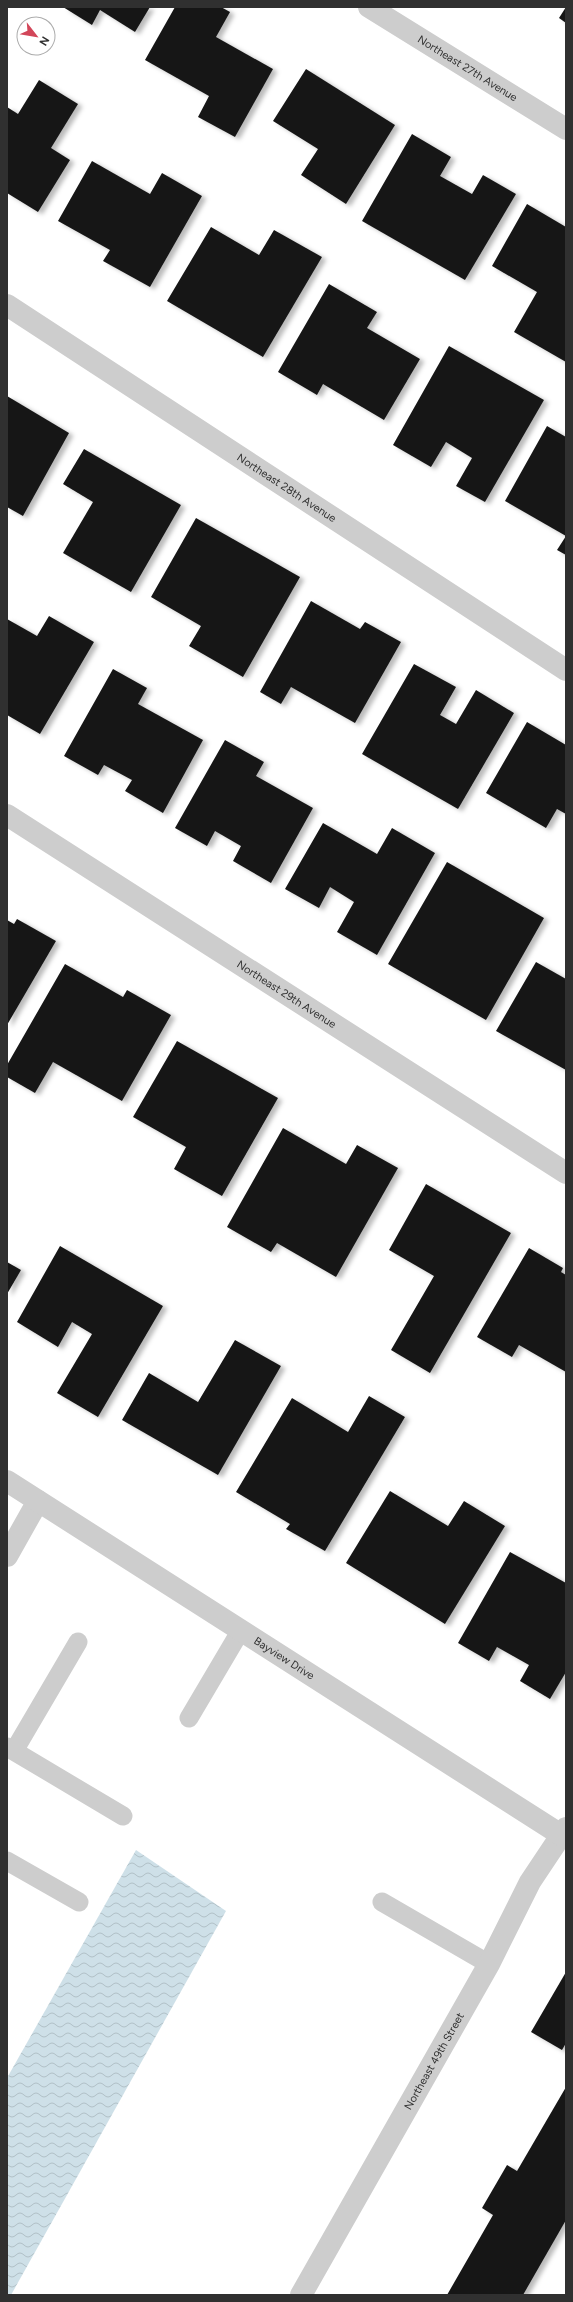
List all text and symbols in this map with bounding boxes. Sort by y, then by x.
north arrow [16,16,56,56]
street label: Northeast 27th Avenue [415,33,520,104]
text: N [36,34,52,48]
street label: Northeast 28th Avenue [234,451,338,525]
street label: Northeast 29th Avenue [234,958,338,1031]
street label: Bayview Drive [251,1634,317,1683]
street label: Northeast 49th Street [402,2010,467,2112]

